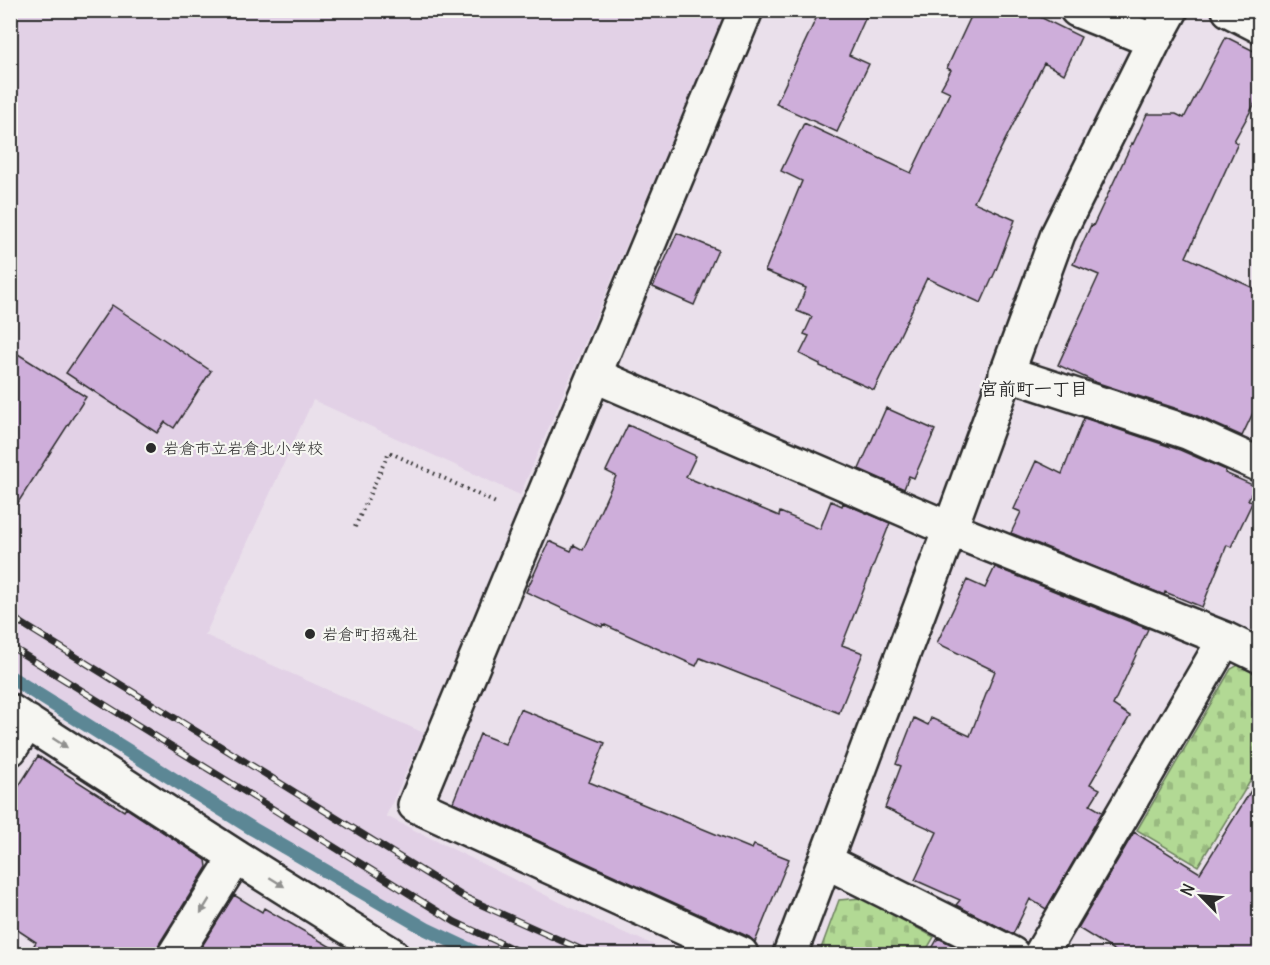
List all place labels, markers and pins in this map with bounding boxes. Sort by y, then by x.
place label: 岩倉市立岩倉北小学校 [163,438,323,458]
marker: 岩倉市立岩倉北小学校 [144,441,158,455]
place label: 岩倉町招魂社 [322,624,418,644]
marker: 岩倉町招魂社 [303,627,317,641]

